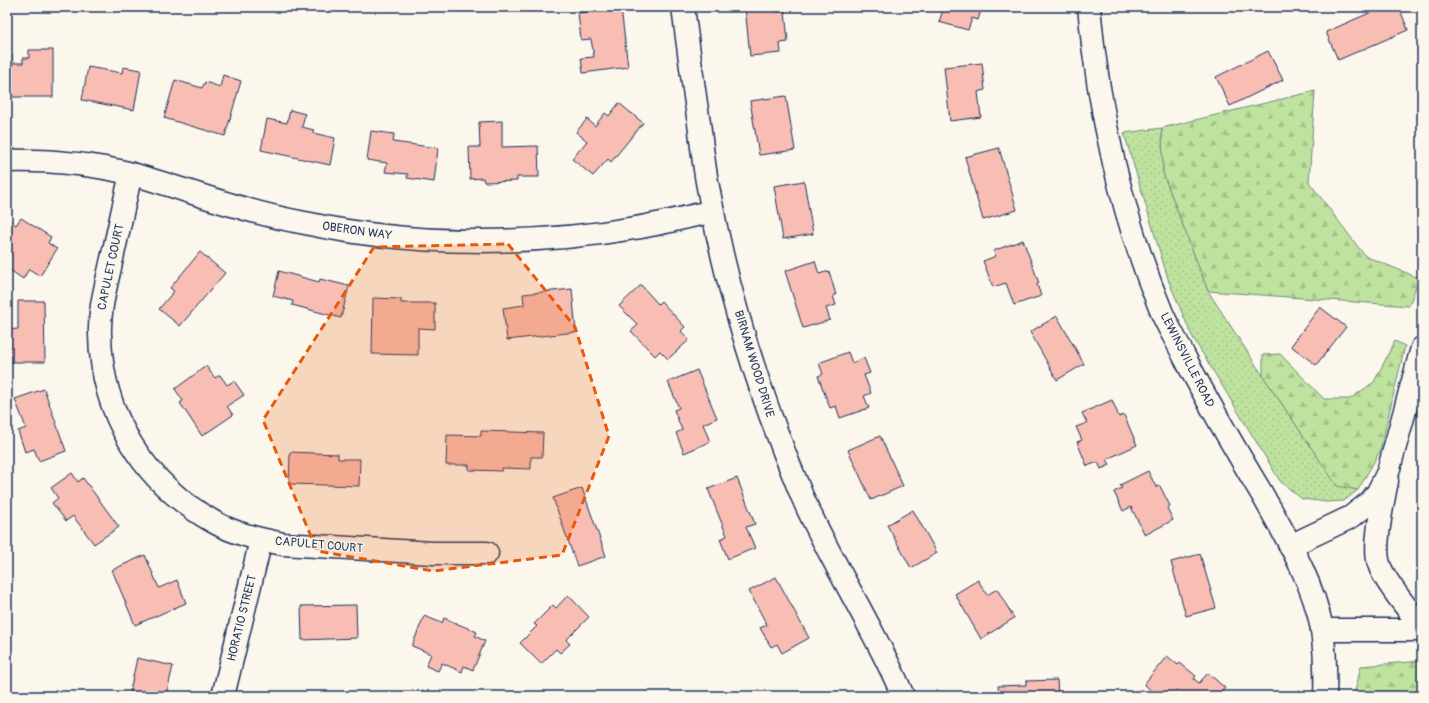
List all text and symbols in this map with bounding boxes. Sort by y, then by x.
street label: OBERON WAY [321,219,393,243]
street label: CAPULET COURT [95,222,128,312]
street label: BIRNAM WOOD DRIVE [731,309,777,419]
street label: LEWINSVILLE ROAD [1157,310,1218,410]
street label: CAPULET COURT [274,534,364,556]
street label: HORATIO STREET [224,573,260,663]

